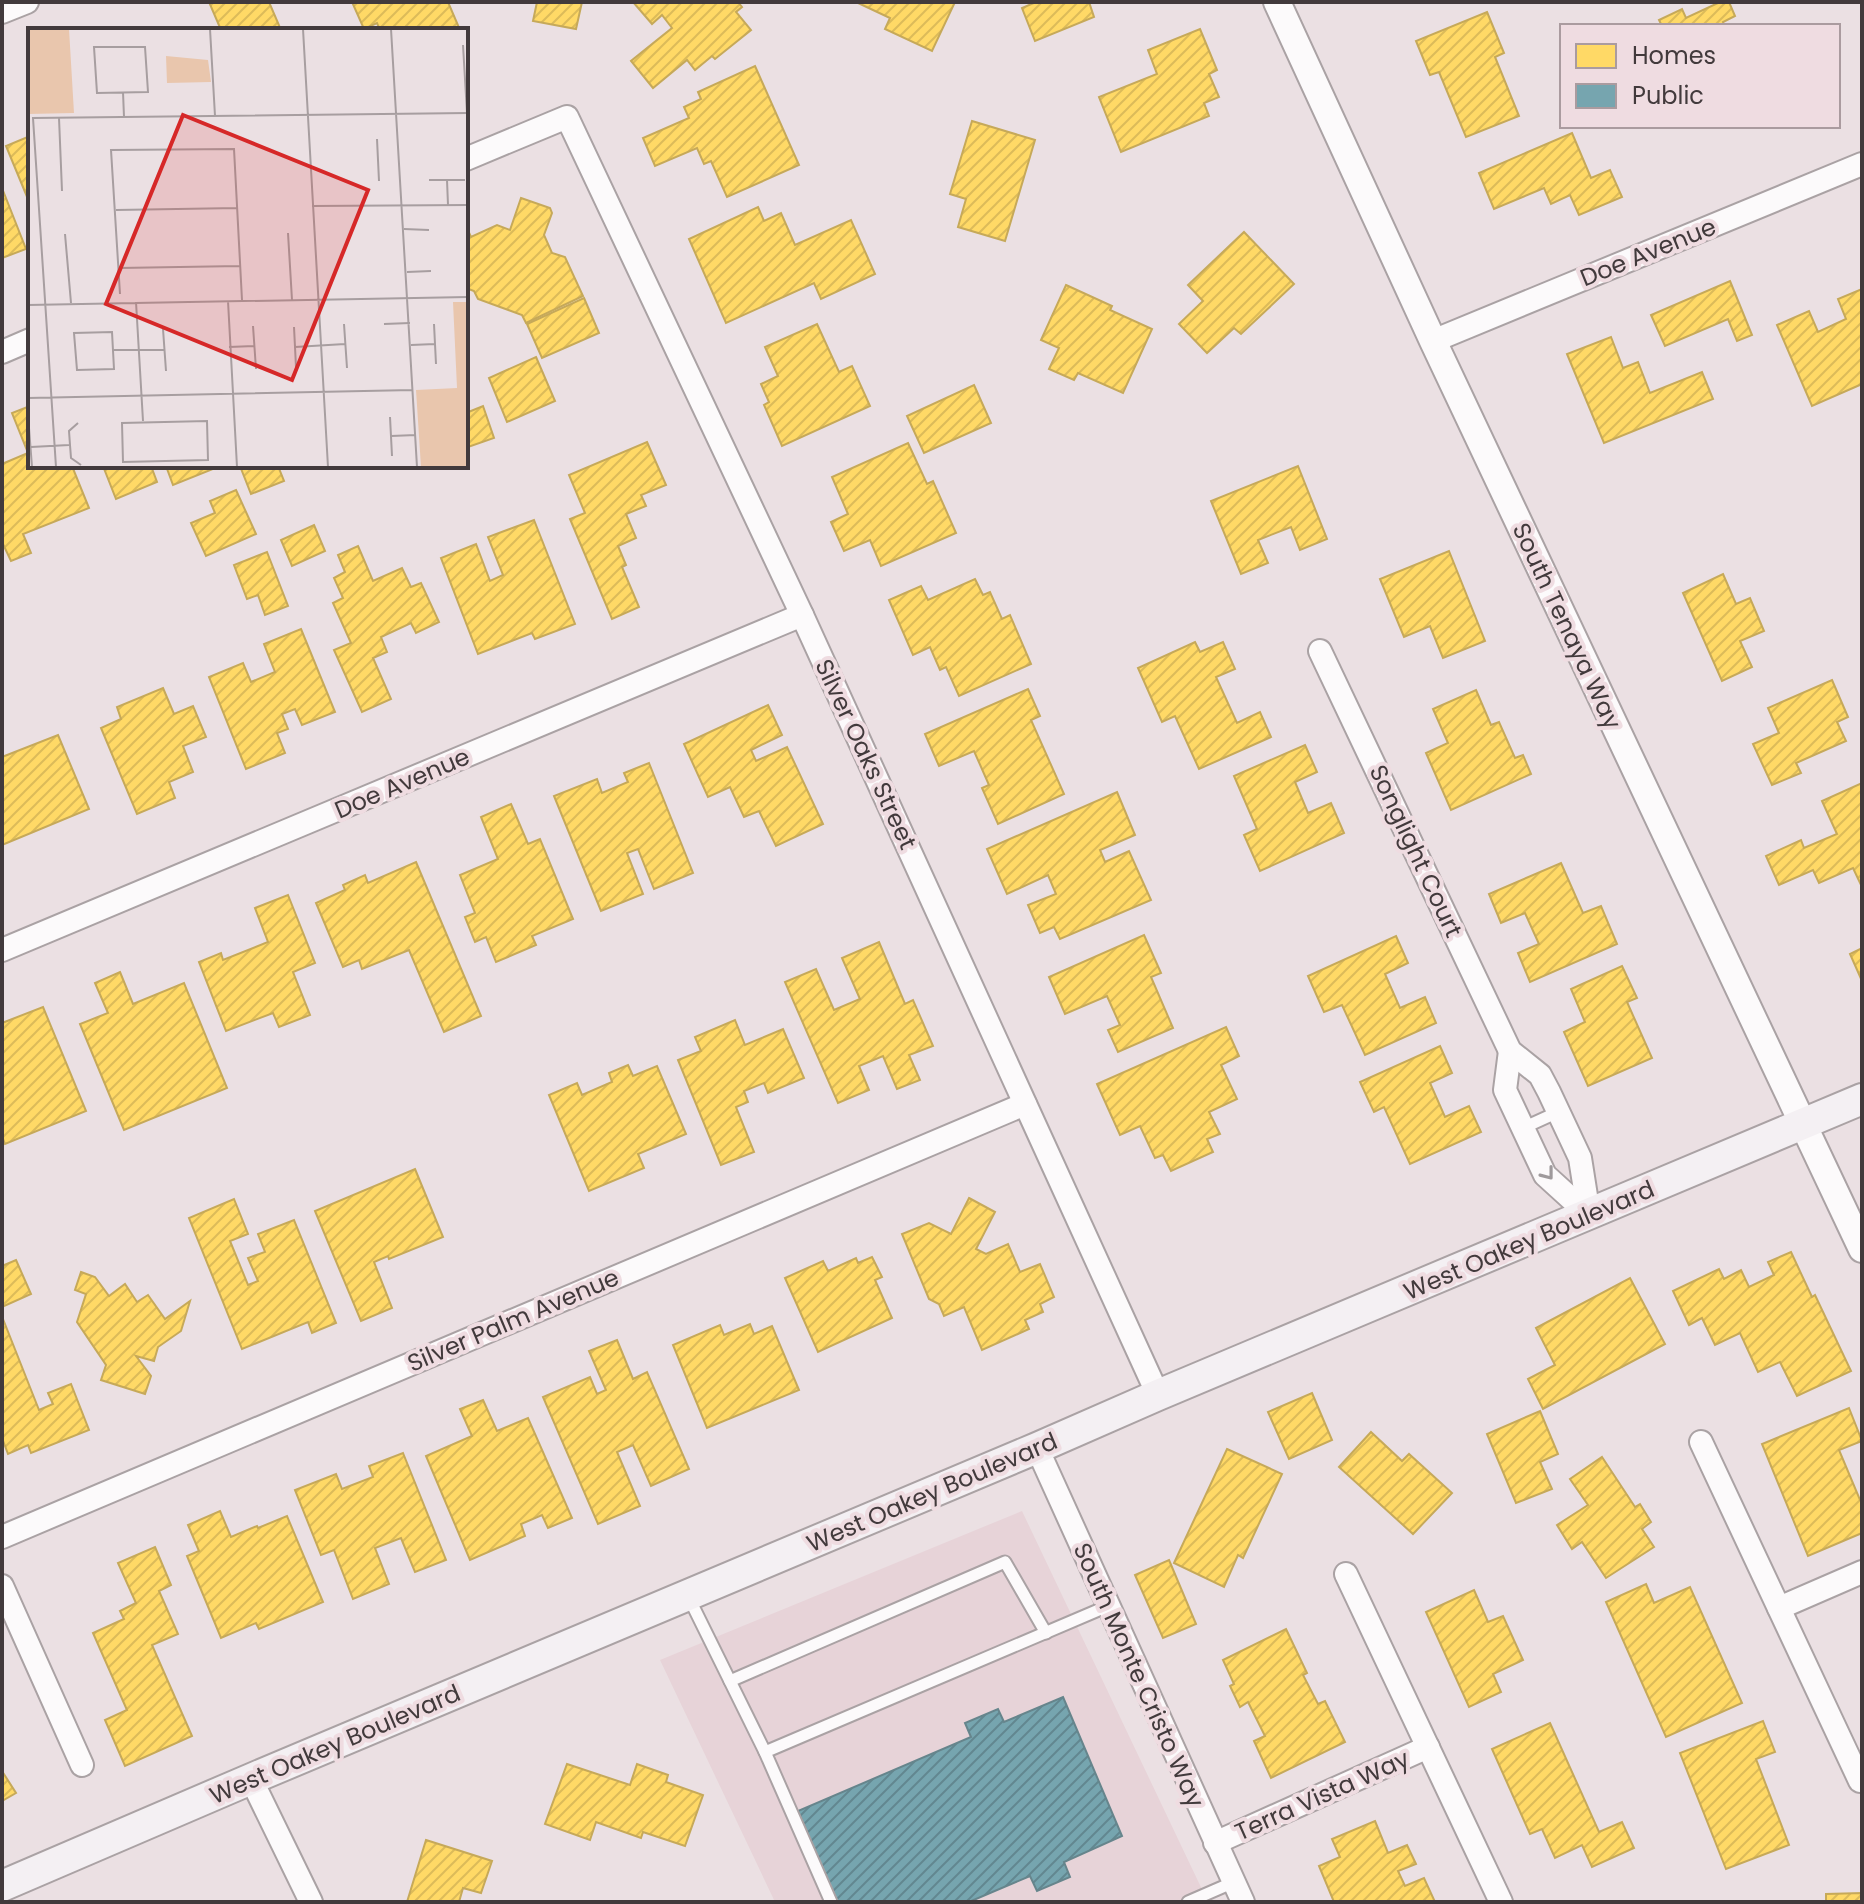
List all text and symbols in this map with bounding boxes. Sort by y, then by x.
legend [1560,24,1840,128]
inset map [28,28,468,468]
text: Homes [1632,39,1716,72]
text: Public [1632,79,1704,112]
street label: Doe Avenue [1575,210,1721,294]
street label: South Tenaya Way [1505,517,1630,735]
street label: Silver Oaks Street [807,654,925,854]
street label: Doe Avenue [329,740,475,826]
street label: Songlight Court [1362,760,1470,942]
one-way arrow [1538,1165,1552,1180]
street label: West Oakey Boulevard [1399,1172,1659,1308]
street label: Silver Palm Avenue [402,1260,624,1380]
street label: West Oakey Boulevard [802,1424,1062,1560]
street label: South Monte Cristo Way [1066,1538,1212,1813]
street label: West Oakey Boulevard [205,1676,465,1812]
street label: Terra Vista Way [1230,1742,1415,1848]

